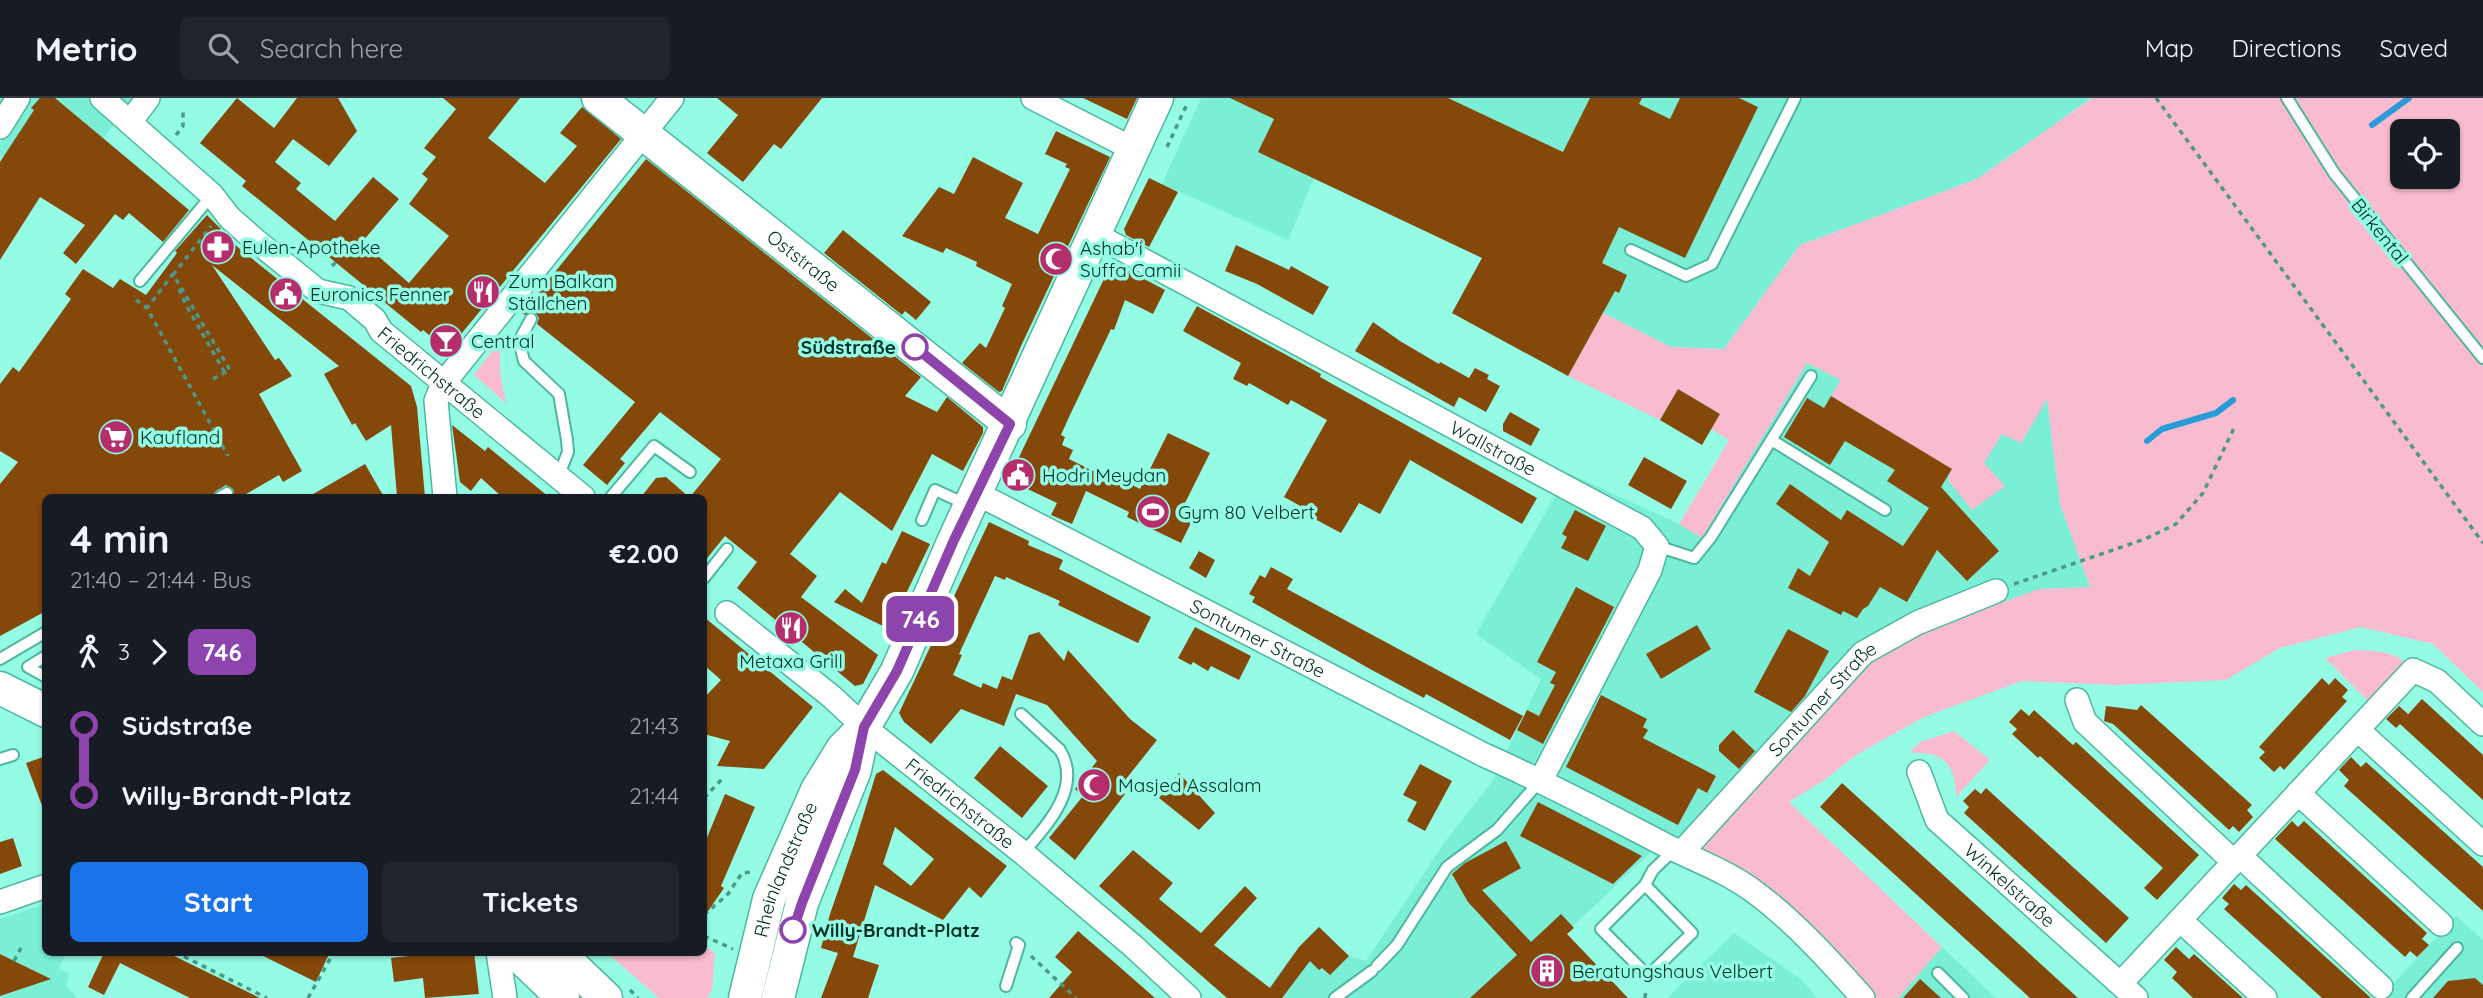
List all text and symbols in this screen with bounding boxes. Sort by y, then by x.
search box [180,17,670,80]
text: Metrio [35,28,138,69]
icon: search [204,29,242,67]
text: Search here [260,32,403,65]
text: Map [2145,33,2194,63]
text: Directions [2232,33,2342,63]
text: Saved [2380,33,2448,63]
map controls [2390,119,2460,189]
button: locate [2390,119,2460,189]
street label: Birkental [2346,193,2414,269]
street label: Oststraße [762,224,845,297]
pharmacy icon: Eulen-Apotheke [199,228,237,266]
place label: Eulen-Apotheke [242,235,380,259]
place label: Ashab'i Suffa Camii [1080,236,1181,282]
mosque icon: Ashab'i Suffa Camii [1037,240,1075,278]
place label: Zum Balkan Ställchen [508,269,614,315]
restaurant icon: Zum Balkan Ställchen [464,273,502,311]
public building icon: Euronics Fenner [267,275,305,313]
place label: Euronics Fenner [310,282,451,306]
street label: Friedrichstraße [373,321,490,424]
bar icon: Central [427,322,465,360]
place label: Central [471,329,535,353]
marker: Südstraße [902,334,928,360]
place label: Südstraße [801,335,896,359]
street label: Wallstraße [1446,415,1541,481]
supermarket icon: Kaufland [97,418,135,456]
place label: Kaufland [140,425,220,449]
public building icon: Hodri Meydan [999,456,1037,494]
place label: Hodri Meydan [1042,463,1166,487]
sports icon: Gym 80 Velbert [1134,493,1172,531]
place label: Gym 80 Velbert [1178,500,1315,524]
text: 4 min [70,515,170,563]
text: €2.00 [610,537,679,570]
text: 21:40 – 21:44 · Bus [70,565,251,594]
street label: Sontumer Straße [1186,593,1329,683]
line badge: 746 [880,596,960,642]
text: 746 [900,604,940,634]
restaurant icon: Metaxa Grill [772,609,810,647]
icon: walk [70,633,108,671]
icon: forward [140,633,178,671]
street label: Sontumer Straße [1763,636,1881,761]
text: 3 [118,637,130,666]
text: 746 [202,637,242,667]
place label: Metaxa Grill [739,649,843,673]
text: Südstraße [122,709,252,742]
text: 21:43 [629,711,679,740]
street label: Friedrichstraße [901,753,1020,854]
mosque icon: Masjed Assalam [1075,766,1113,804]
place label: Masjed Assalam [1118,773,1262,797]
text: Willy-Brandt-Platz [122,779,351,812]
text: 21:44 [629,781,679,810]
street label: Rheinlandstraße [748,798,822,940]
street label: Winkelstraße [1959,838,2061,932]
button: Start [70,862,368,942]
button: Tickets [382,862,679,942]
marker: Willy-Brandt-Platz [780,917,806,943]
place label: Willy-Brandt-Platz [812,918,980,942]
building icon: Beratungshaus Velbert [1528,952,1566,990]
place label: Beratungshaus Velbert [1572,959,1773,983]

